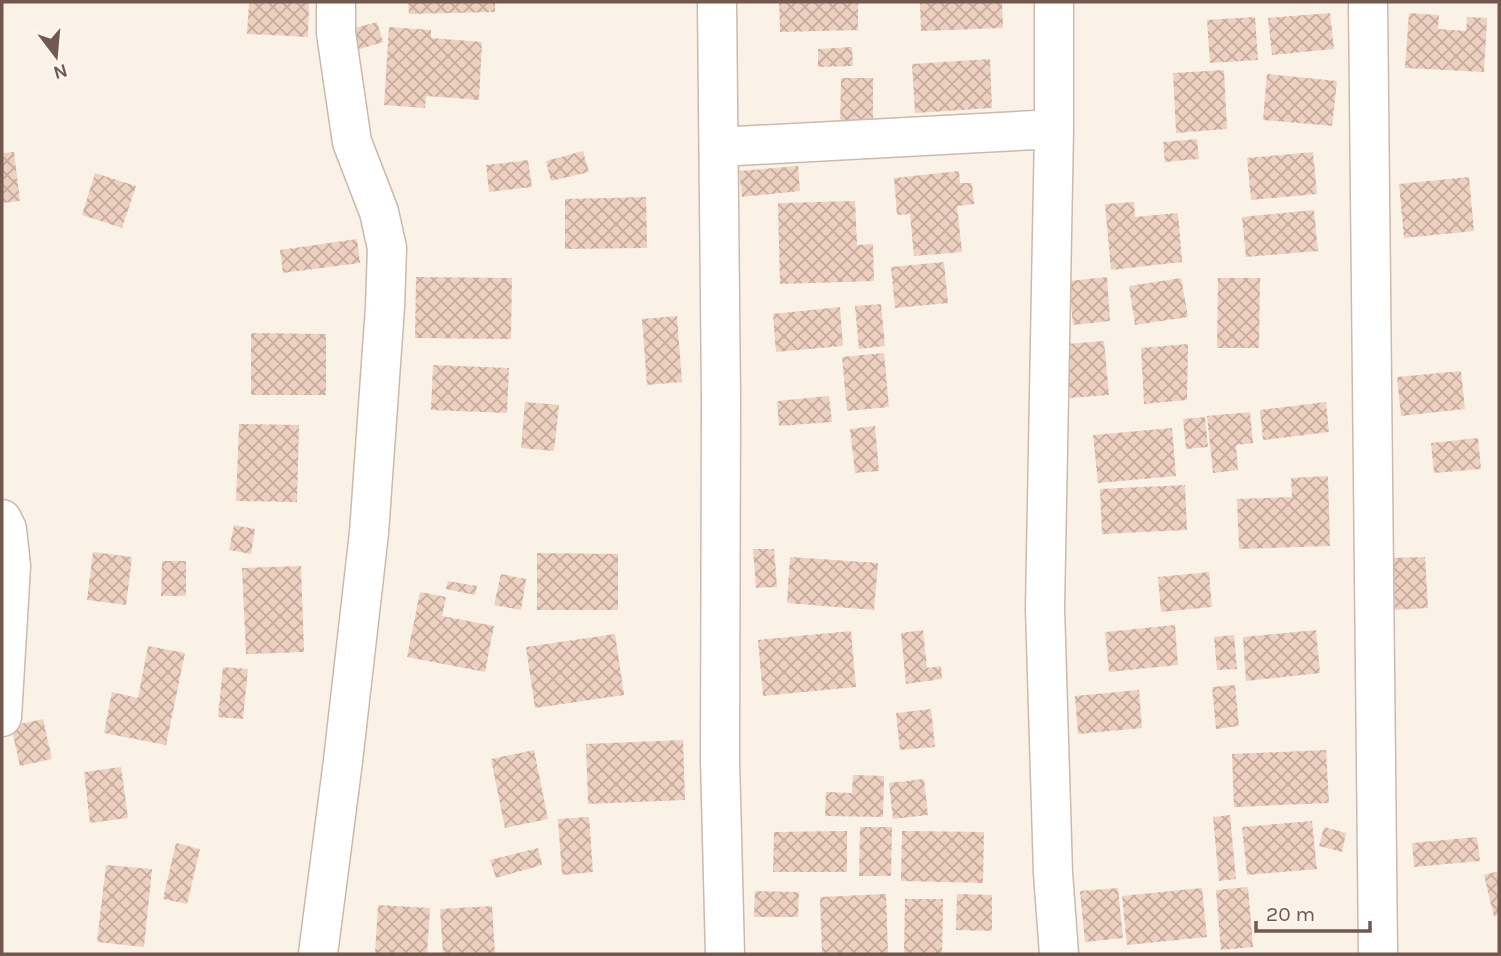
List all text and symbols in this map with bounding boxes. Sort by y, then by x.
north arrow [21,21,91,91]
text: N [51,59,70,84]
scale bar [1256,890,1370,934]
text: 20 m [1266,902,1315,926]

